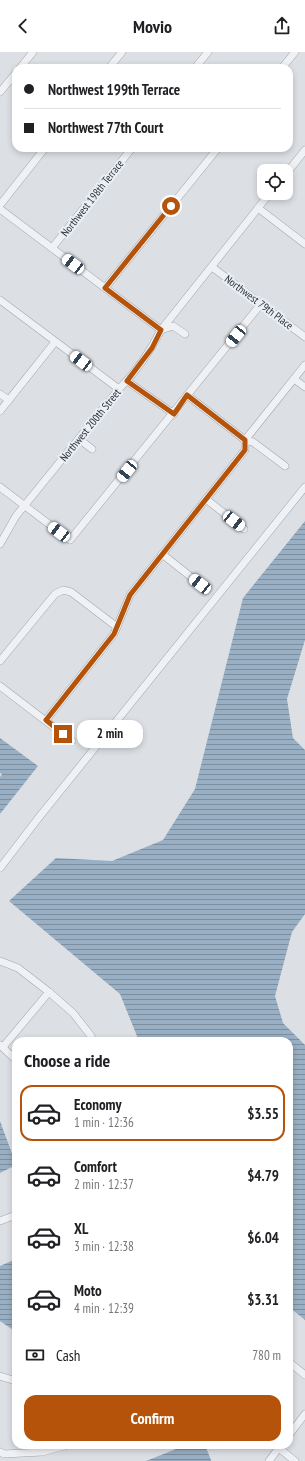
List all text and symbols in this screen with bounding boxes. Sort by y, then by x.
icon: back [12,15,34,37]
text: Movio [133,15,172,38]
icon: share [271,15,293,37]
text: Northwest 199th Terrace [48,80,180,99]
text: Northwest 77th Court [48,118,163,137]
street label: Northwest 198th Terrace [58,156,127,239]
map controls [257,164,293,200]
button: locate [257,164,293,200]
route start [162,197,180,215]
car [60,252,86,276]
street label: Northwest 79th Place [222,272,296,333]
car [224,323,248,349]
car [68,349,94,373]
street label: Northwest 200th Street [56,386,124,464]
car [115,458,139,484]
car [221,509,247,533]
car [46,520,72,544]
car [187,572,213,596]
callout: 2 min [77,720,143,748]
route end [54,725,72,743]
text: 2 min [97,725,123,742]
text: Choose a ride [24,1049,110,1072]
icon: car [26,1095,62,1131]
text: Economy [74,1095,122,1114]
text: $3.55 [247,1104,279,1123]
text: 1 min · 12:36 [74,1114,134,1131]
icon: car [26,1157,62,1193]
text: Comfort [74,1157,117,1176]
text: $4.79 [247,1166,279,1185]
text: 2 min · 12:37 [74,1176,134,1193]
icon: car [26,1219,62,1255]
text: XL [74,1219,88,1238]
text: $6.04 [247,1228,279,1247]
text: 3 min · 12:38 [74,1238,134,1255]
icon: car [26,1281,62,1317]
text: Moto [74,1281,102,1300]
text: $3.31 [247,1290,279,1309]
text: 4 min · 12:39 [74,1300,134,1317]
icon: cash [24,1344,46,1366]
text: Cash [56,1346,80,1365]
text: 780 m [252,1347,281,1364]
button: Confirm [24,1395,281,1441]

